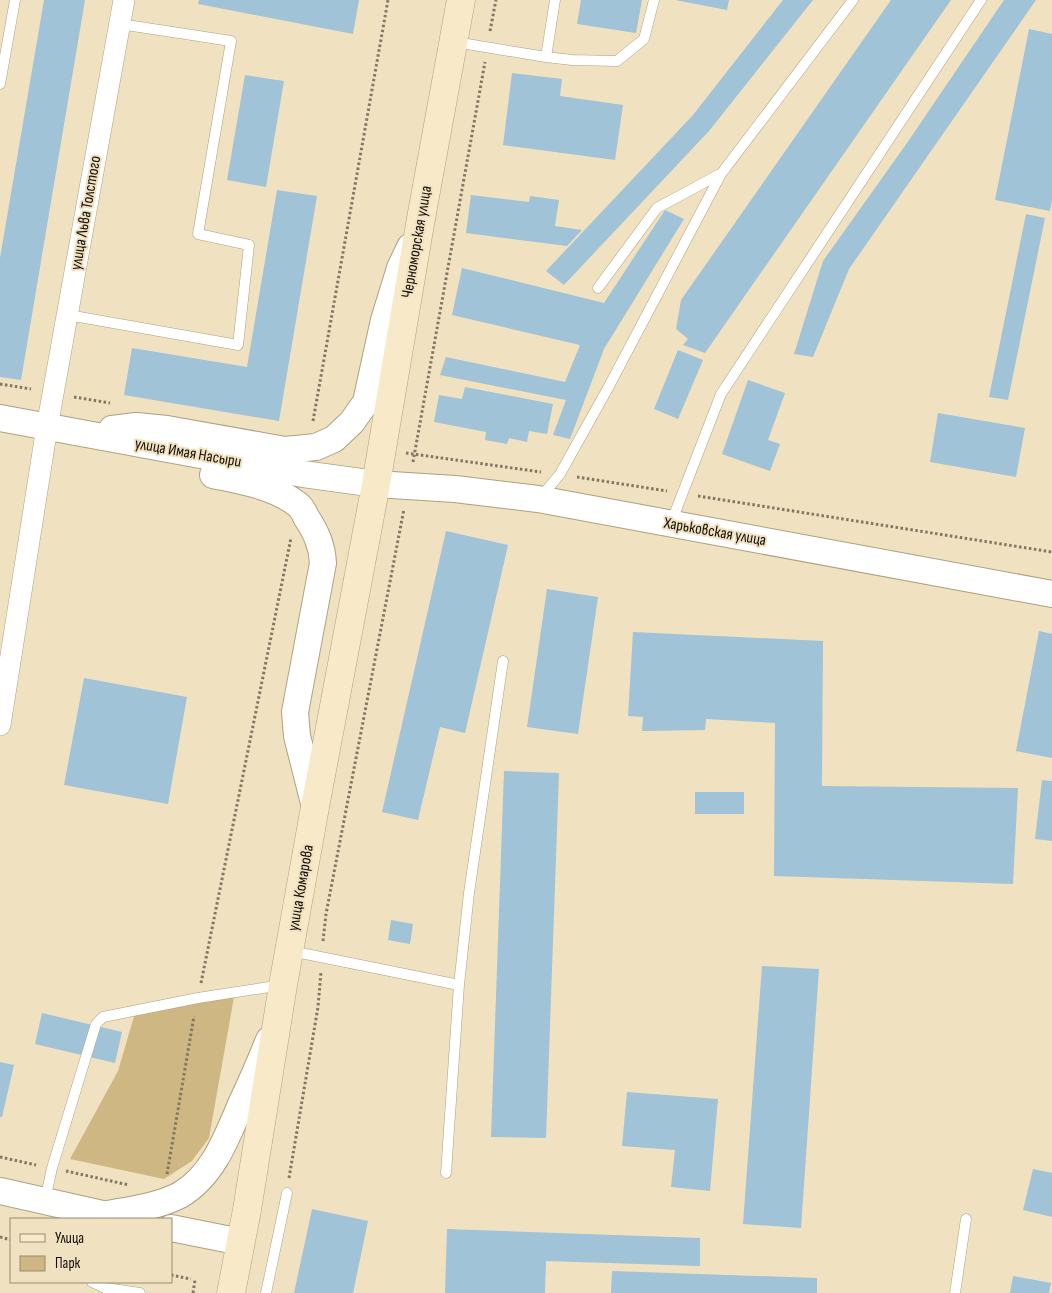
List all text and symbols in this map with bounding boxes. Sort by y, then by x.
street label: улица Льва Толстого [67,154,105,272]
street label: Черноморская улица [398,184,436,300]
street label: улица Имая Насыри [133,434,243,472]
street label: Харьковская улица [661,513,768,550]
street label: улица Комарова [284,843,318,933]
legend [10,1218,172,1283]
text: Улица [55,1229,84,1248]
text: Парк [55,1254,81,1273]

